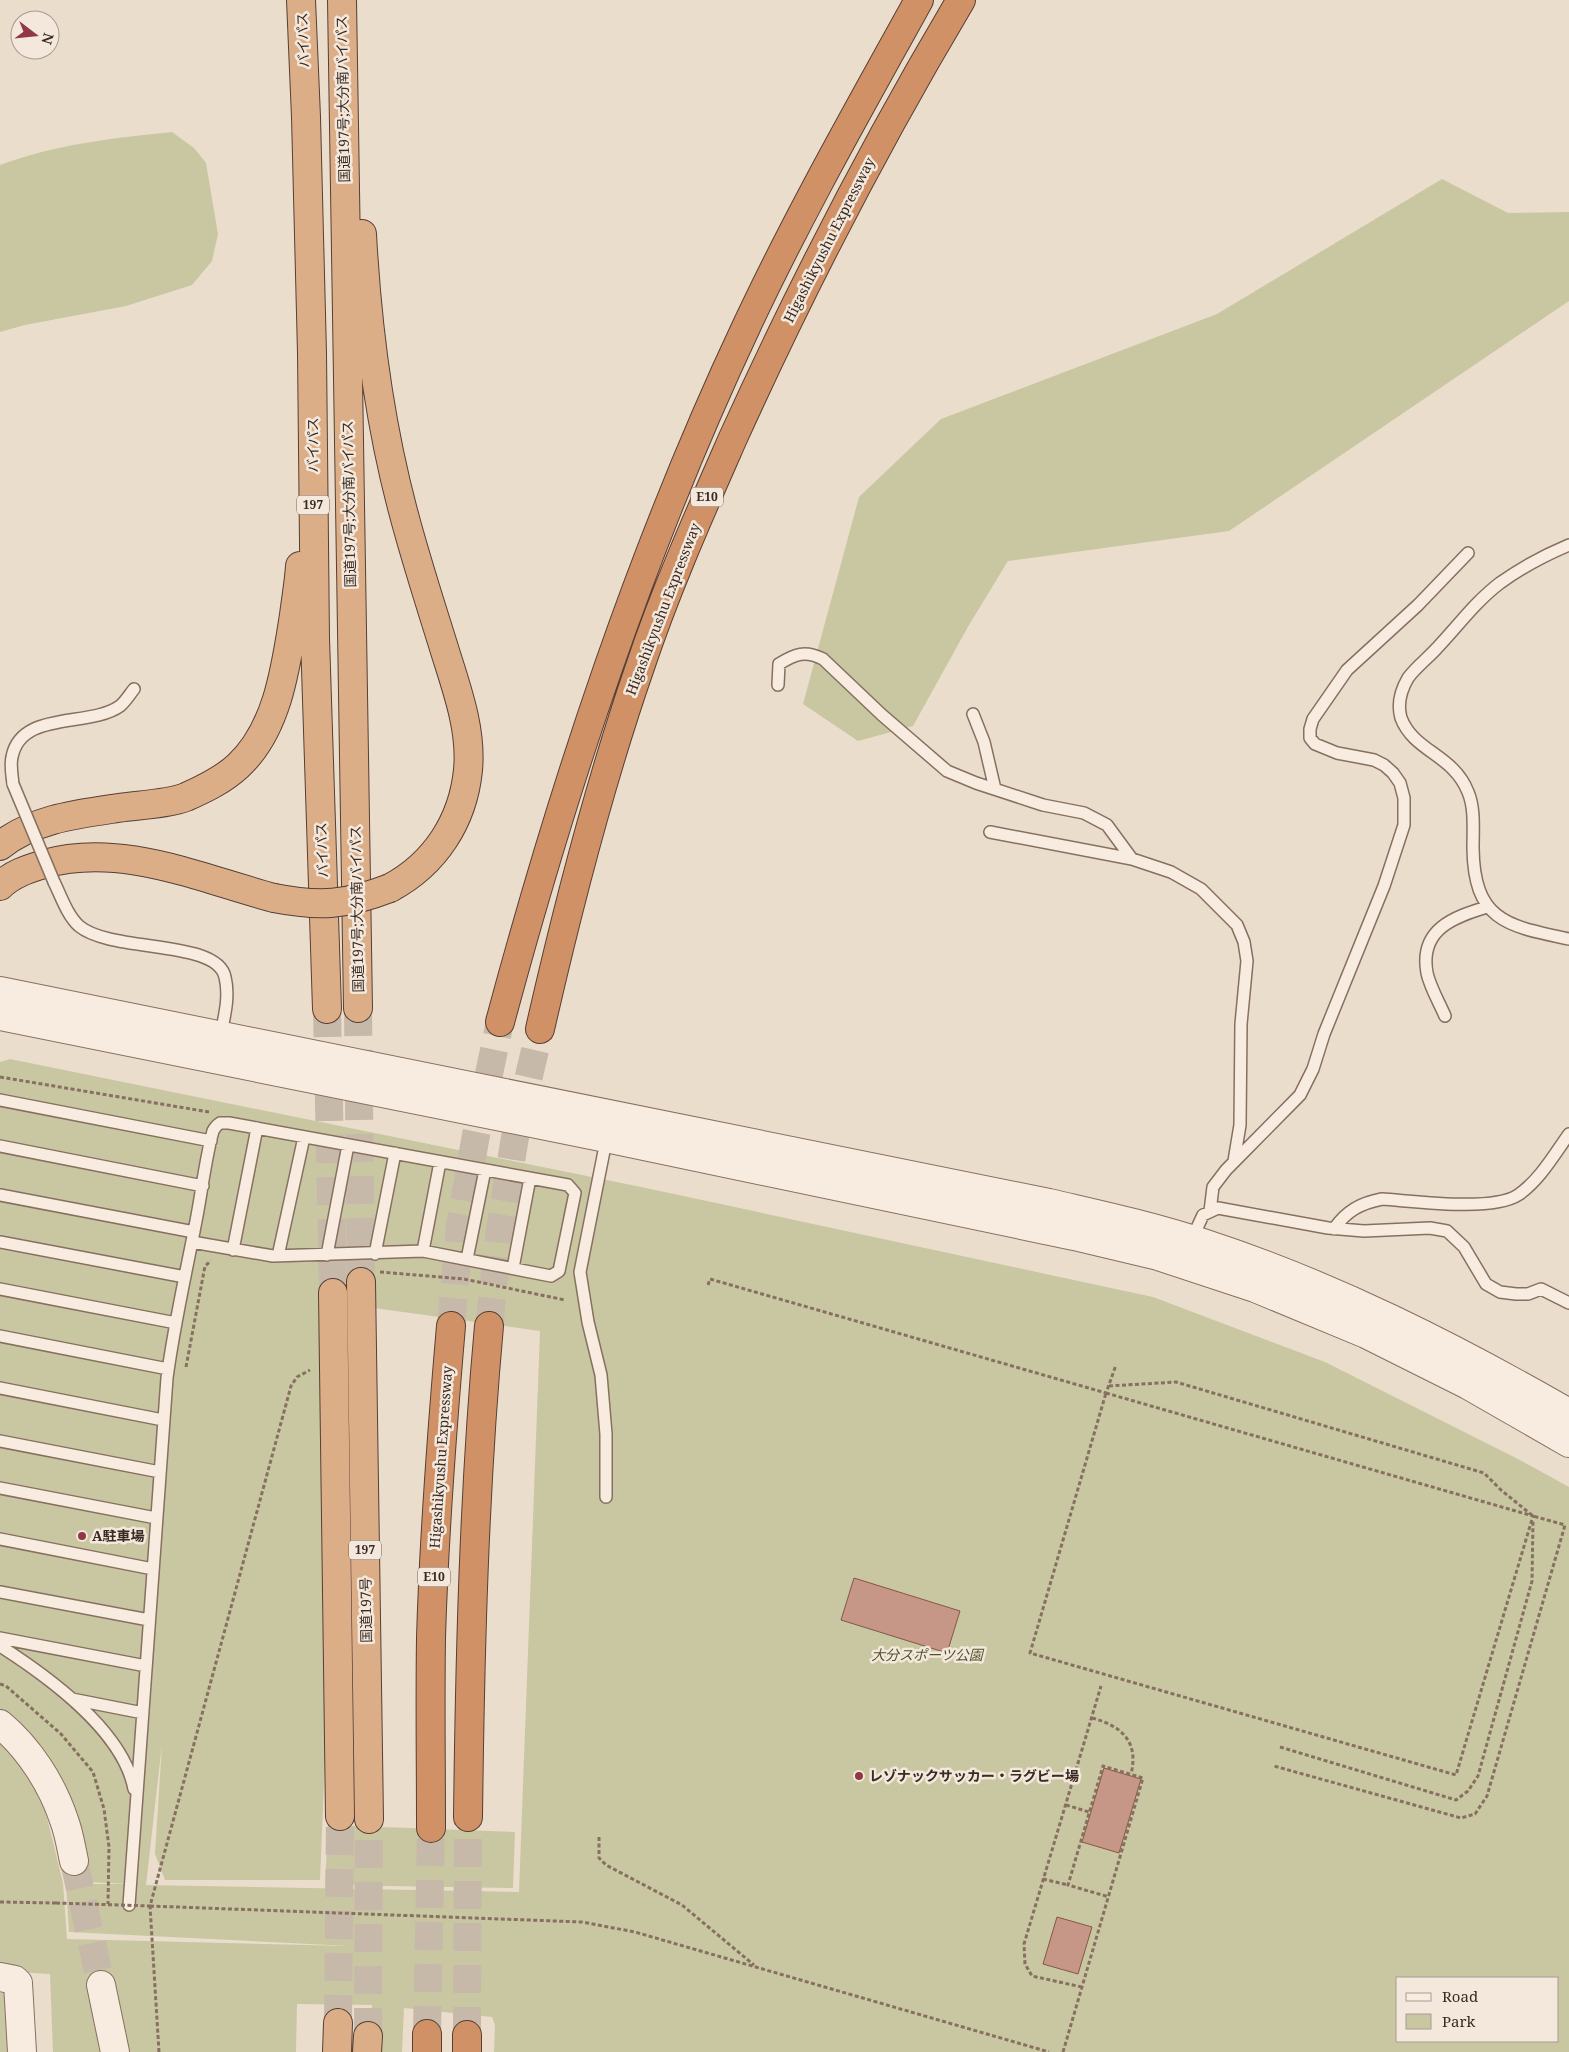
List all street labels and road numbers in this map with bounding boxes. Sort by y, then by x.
street label: バイパス [292,12,313,68]
street label: 国道197号;大分南バイパス [332,15,353,183]
street label: Higashikyushu Expressway [779,154,879,326]
street label: バイパス [303,417,322,473]
street label: 国道197号;大分南バイパス [338,420,359,588]
road number: E10 [691,488,723,507]
road number: 197 [297,496,329,514]
street label: Higashikyushu Expressway [621,520,704,698]
street label: バイパス [311,822,332,878]
street label: 国道197号;大分南バイパス [346,825,367,993]
street label: Higashikyushu Expressway [425,1365,456,1549]
road number: 197 [349,1540,381,1560]
road number: E10 [418,1568,450,1586]
street label: 国道197号 [355,1577,376,1643]

